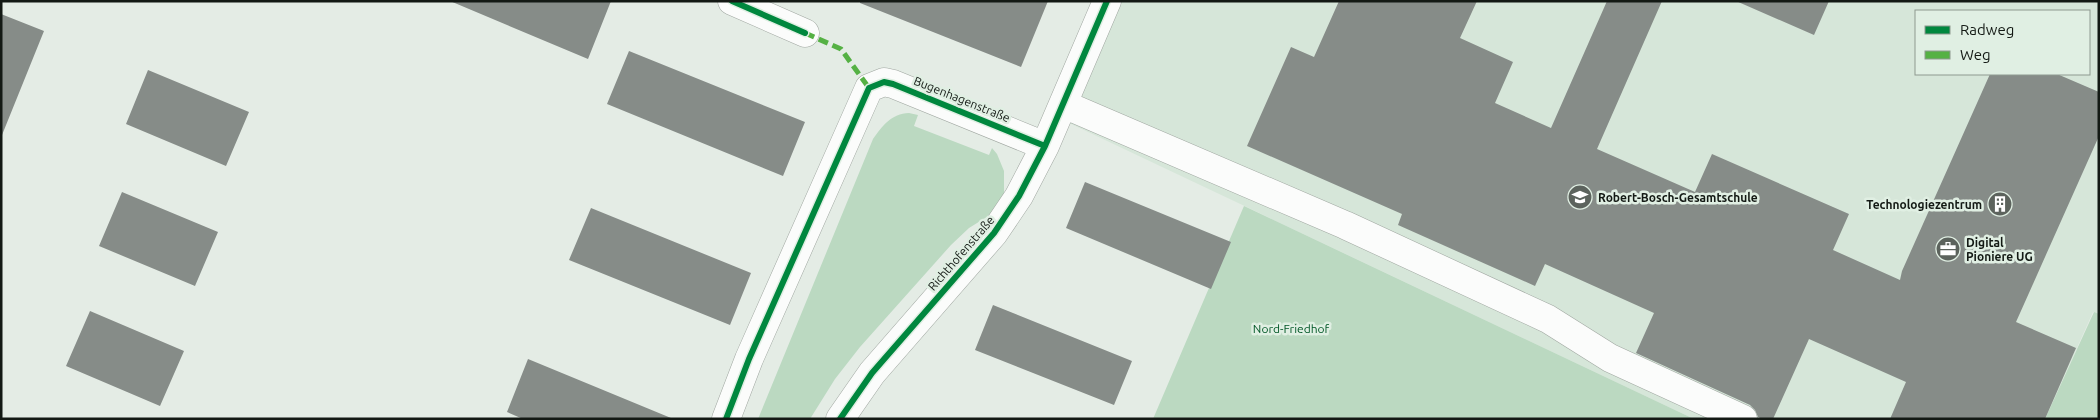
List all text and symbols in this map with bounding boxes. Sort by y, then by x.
legend [1915,10,2090,75]
text: Radweg [1960,21,2014,38]
text: Weg [1960,46,1991,63]
street label: Bugenhagenstraße [912,74,1012,124]
school or university icon: Robert-Bosch-Gesamtschule [1567,184,1593,210]
place label: Robert-Bosch-Gesamtschule [1598,191,1758,204]
building icon: Technologiezentrum [1987,191,2013,217]
place label: Technologiezentrum [1866,198,1982,211]
street label: Richthofenstraße [925,213,997,293]
office icon: Digital Pioniere UG [1935,236,1961,262]
place label: Digital Pioniere UG [1966,236,2033,263]
park label: Nord-Friedhof [1253,322,1330,335]

